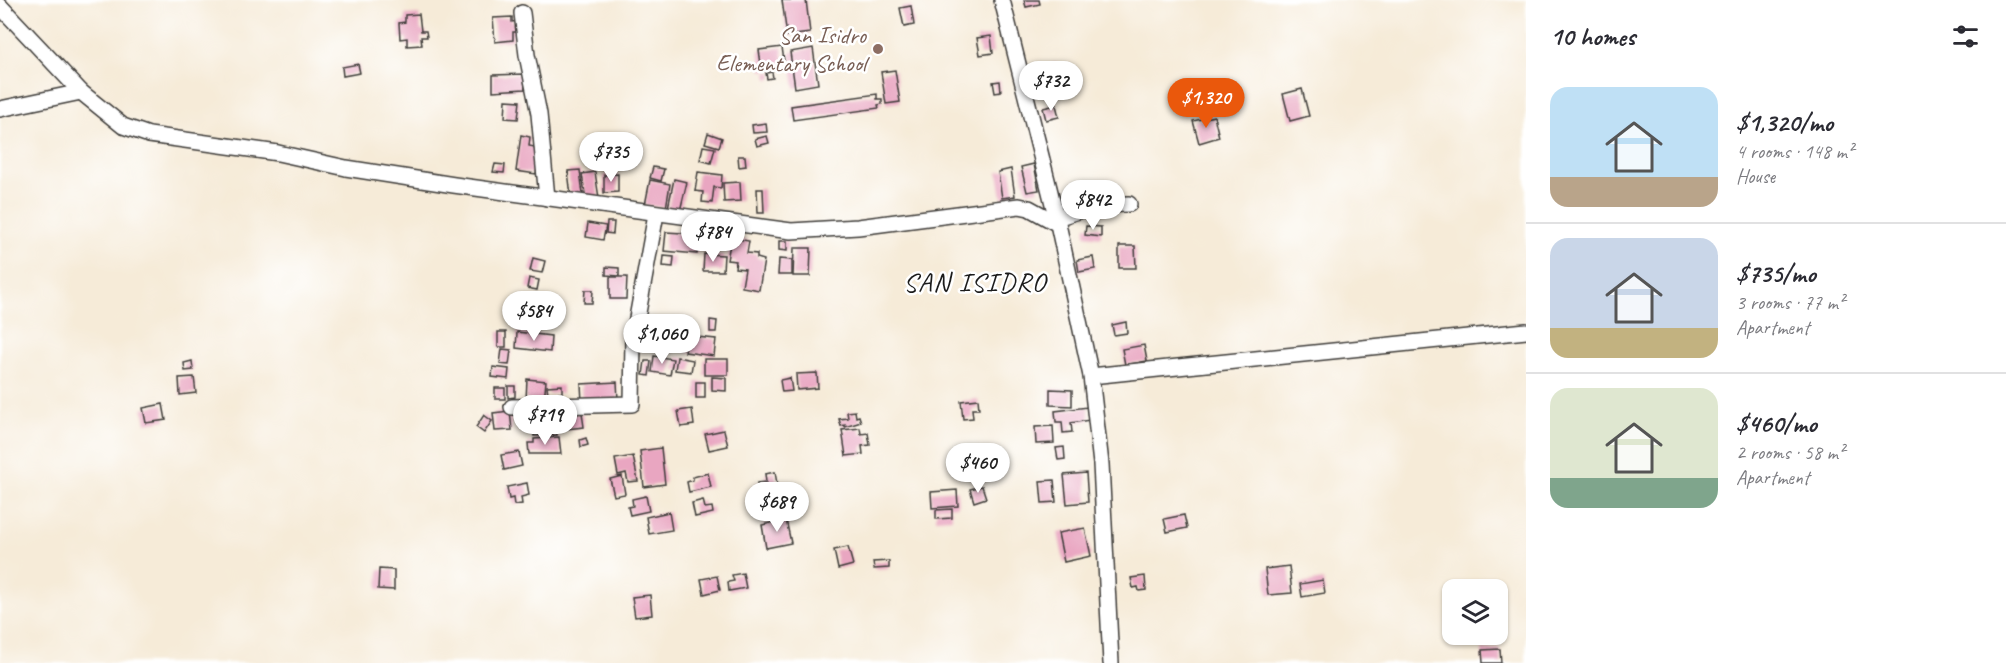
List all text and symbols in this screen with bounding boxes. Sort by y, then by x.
place label: San Isidro Elementary School [716,20,870,78]
text: 10 homes [1550,20,1635,53]
icon: filters [1949,20,1982,53]
marker: San Isidro Elementary School [871,42,885,56]
pin: $732 [1015,61,1087,112]
text: $732 [1033,68,1069,93]
pin: $1,320 [1157,78,1255,129]
text: $1,320 [1182,85,1230,110]
text: $1,320/mo [1736,106,1833,139]
icon: home [1598,111,1670,183]
pin: $735 [575,132,647,183]
text: $735 [593,139,629,164]
text: 4 rooms · 148 m² [1736,139,1853,164]
text: House [1736,164,1775,189]
pin: $842 [1057,180,1129,231]
text: $842 [1075,187,1111,212]
pin: $784 [677,212,749,263]
text: $784 [695,219,731,244]
text: $735/mo [1736,257,1816,290]
icon: home [1598,262,1670,334]
district label: SAN ISIDRO [903,265,1048,299]
text: 3 rooms · 77 m² [1736,290,1844,315]
pin: $584 [498,291,570,342]
text: $584 [516,298,552,323]
pin: $1,060 [613,314,711,365]
text: Apartment [1736,315,1809,340]
text: $1,060 [637,321,687,346]
pin: $719 [509,395,581,446]
text: $719 [527,402,563,427]
text: $460/mo [1736,407,1817,440]
icon: home [1598,412,1670,484]
text: 2 rooms · 58 m² [1736,440,1844,465]
pin: $460 [942,443,1014,494]
text: $460 [960,450,996,475]
text: Apartment [1736,465,1809,490]
pin: $689 [741,482,813,533]
text: $689 [759,489,795,514]
map controls [1442,579,1508,645]
button: layers [1442,579,1508,645]

